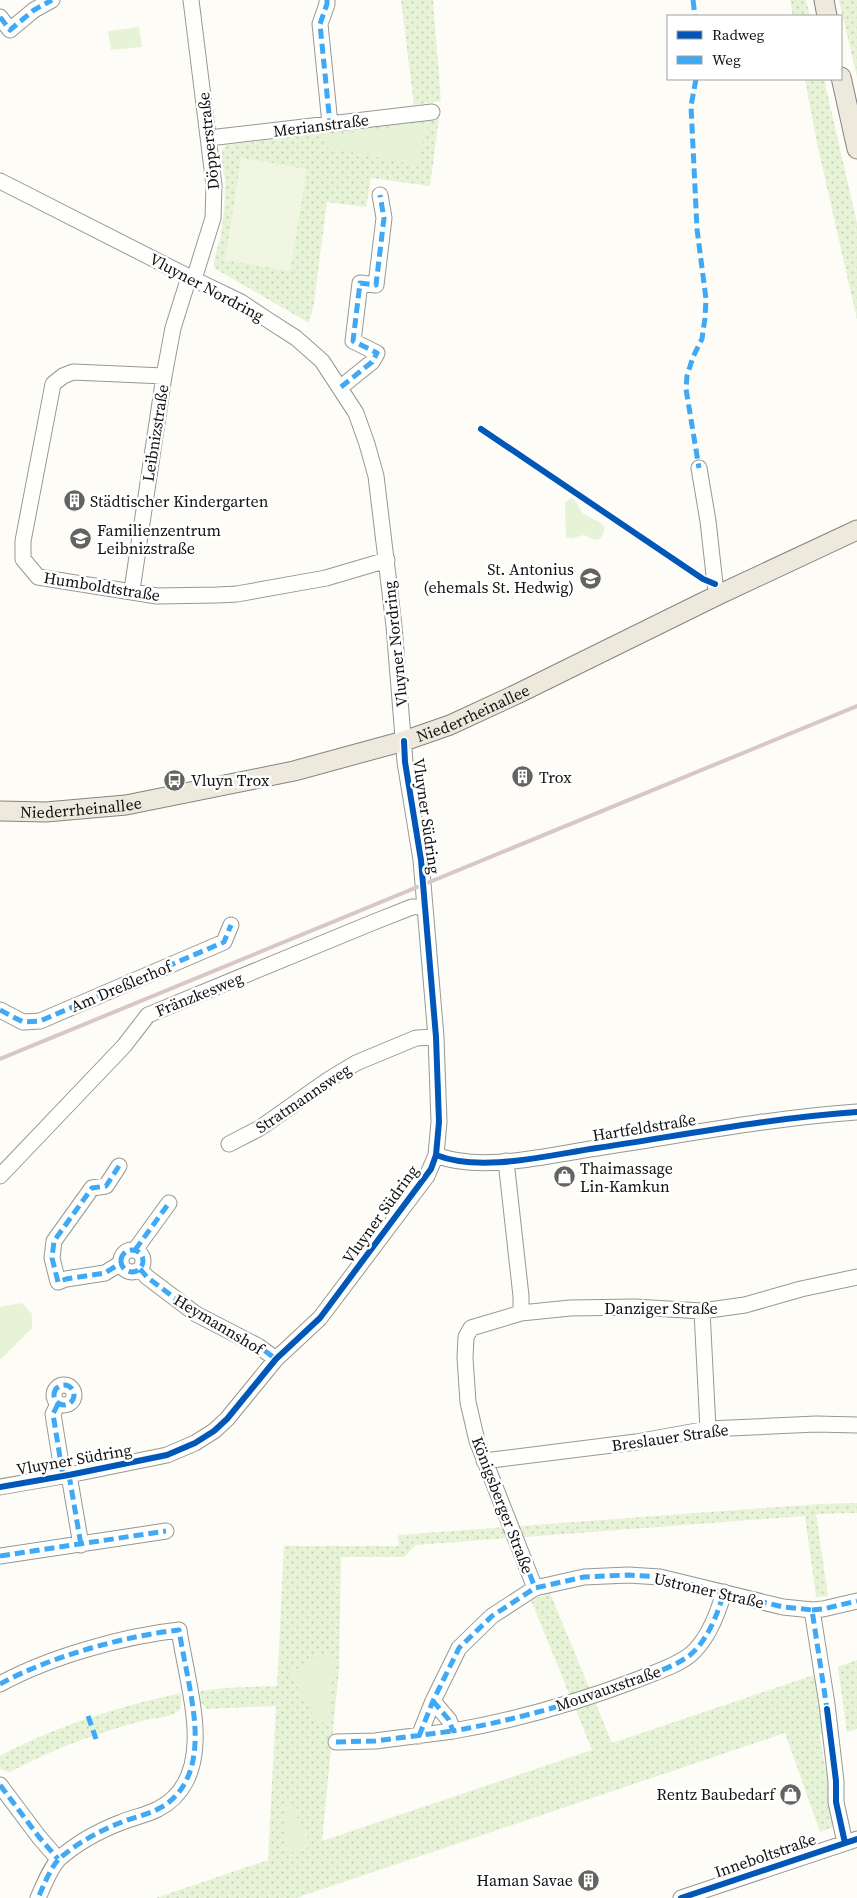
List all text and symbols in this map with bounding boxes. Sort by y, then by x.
legend [667,15,842,80]
text: Radweg [712,24,765,45]
text: Weg [712,49,741,70]
street label: Döpperstraße [192,91,224,191]
street label: Merianstraße [272,108,370,142]
street label: Vluyner Nordring [146,248,268,326]
street label: Leibnizstraße [136,383,174,483]
building icon: Städtischer Kindergarten [62,489,86,513]
place label: Städtischer Kindergarten [90,490,269,512]
place label: Familienzentrum Leibnizstraße [97,519,221,559]
school or university icon: Familienzentrum Leibnizstraße [69,527,93,551]
place label: St. Antonius (ehemals St. Hedwig) [423,558,574,598]
street label: Humboldtstraße [42,566,162,606]
school or university icon: St. Antonius (ehemals St. Hedwig) [578,566,602,590]
street label: Vluyner Nordring [377,580,413,708]
street label: Niederrheinallee [413,679,533,747]
street label: Vluyner Südring [408,757,446,875]
building icon: Trox [511,765,535,789]
place label: Trox [539,766,572,788]
bus stop icon: Vluyn Trox [163,768,187,792]
place label: Vluyn Trox [191,769,270,791]
street label: Niederrheinallee [20,791,143,823]
street label: Am Dreßlerhof [67,954,176,1017]
street label: Fränzkesweg [152,966,246,1022]
street label: Stratmannsweg [251,1058,355,1138]
street label: Hartfeldstraße [591,1108,697,1146]
place label: Thaimassage Lin-Kamkun [580,1157,673,1197]
street label: Vluyner Südring [337,1160,423,1268]
shop icon: Thaimassage Lin-Kamkun [552,1165,576,1189]
street label: Heymannshof [170,1289,269,1360]
street label: Danziger Straße [604,1297,718,1319]
street label: Breslauer Straße [610,1418,730,1456]
street label: Königsberger Straße [467,1433,539,1577]
street label: Vluyner Südring [15,1438,133,1480]
street label: Ustroner Straße [652,1567,766,1613]
street label: Mouvauxstraße [552,1660,664,1716]
shop icon: Rentz Baubedarf [779,1782,803,1806]
place label: Rentz Baubedarf [656,1783,776,1805]
street label: Inneboltstraße [711,1827,819,1883]
building icon: Haman Savae [577,1868,601,1892]
place label: Haman Savae [477,1869,573,1891]

